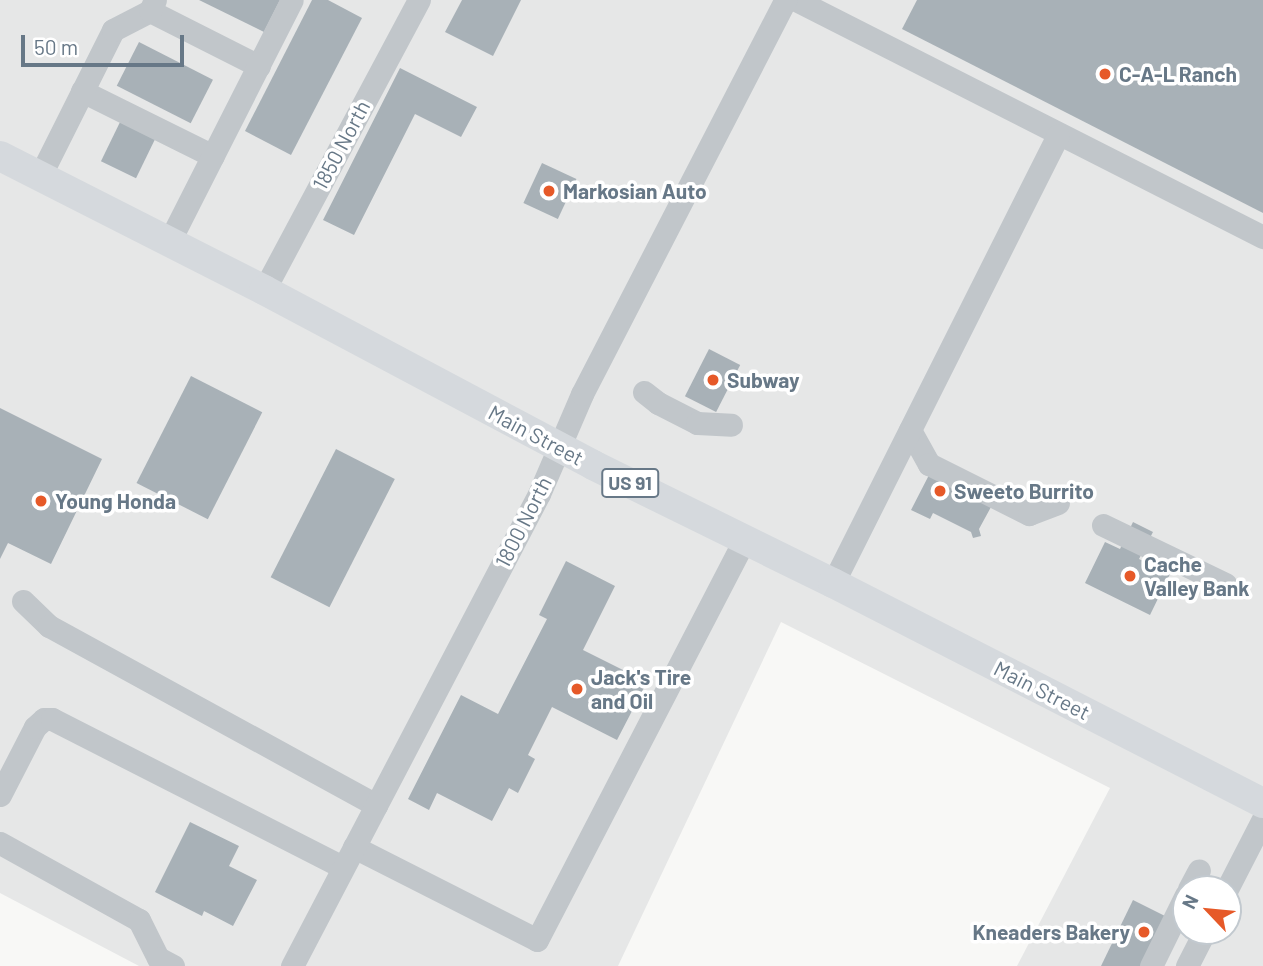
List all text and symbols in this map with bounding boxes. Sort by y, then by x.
scale bar [24,21,187,65]
text: 50 m [34,34,78,59]
place label: C-A-L Ranch [1119,61,1237,87]
marker: C-A-L Ranch [1097,66,1113,82]
street label: 1850 North [307,96,375,194]
place label: Markosian Auto [563,178,707,204]
marker: Markosian Auto [541,183,557,199]
place label: Subway [727,367,800,393]
marker: Subway [705,372,721,388]
street label: Main Street [484,399,588,471]
road number: US 91 [600,468,660,498]
street label: 1800 North [489,472,557,572]
place label: Sweeto Burrito [954,478,1094,504]
marker: Sweeto Burrito [932,483,948,499]
place label: Young Honda [55,488,176,514]
marker: Young Honda [33,493,49,509]
place label: Cache Valley Bank [1144,551,1250,601]
marker: Cache Valley Bank [1122,568,1138,584]
street label: Main Street [990,655,1094,725]
place label: Jack's Tire and Oil [591,664,691,714]
marker: Jack's Tire and Oil [569,681,585,697]
north arrow [1172,875,1242,945]
text: N [1176,891,1203,912]
place label: Kneaders Bakery [972,919,1130,945]
marker: Kneaders Bakery [1136,924,1152,940]

